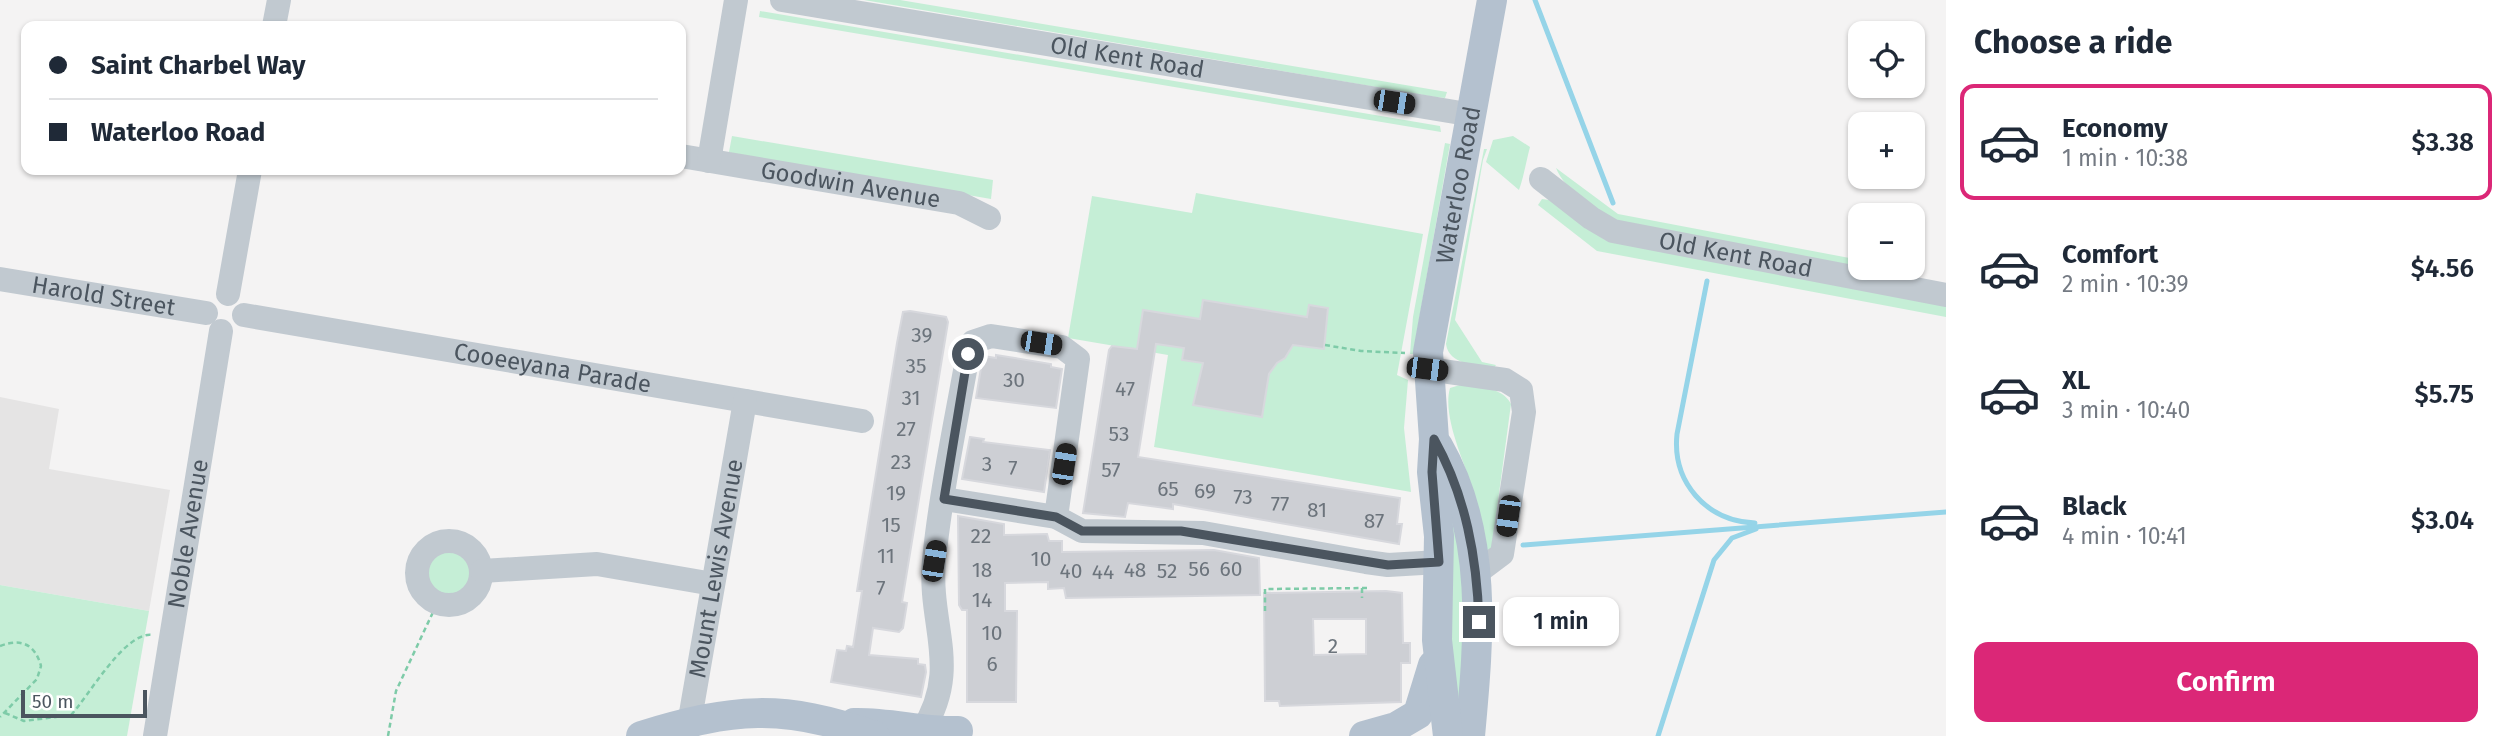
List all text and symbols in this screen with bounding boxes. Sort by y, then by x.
map controls [1848,21,1925,280]
button: locate [1848,21,1925,98]
text: Choose a ride [1974,23,2172,61]
street label: Old Kent Road [1048,31,1206,84]
text: Saint Charbel Way [91,50,305,81]
car [1372,88,1417,116]
street label: Waterloo Road [1430,104,1486,266]
icon: car [1978,111,2041,174]
button: + [1848,112,1925,189]
text: Economy [2062,113,2168,144]
text: Waterloo Road [91,117,265,148]
text: $3.38 [2412,127,2474,158]
text: 1 min · 10:38 [2062,144,2188,172]
street label: Goodwin Avenue [759,156,943,214]
button: − [1848,203,1925,280]
street label: Old Kent Road [1657,226,1815,283]
icon: car [1978,237,2041,300]
text: Comfort [2062,239,2158,270]
text: $4.56 [2411,253,2474,284]
street label: Harold Street [30,270,178,322]
text: 2 min · 10:39 [2062,270,2189,298]
house number: 39 [911,322,933,348]
car [1019,329,1064,357]
street label: Cooeeyana Parade [452,337,653,399]
route start [952,338,984,370]
house number: 35 [906,353,927,379]
car [1405,356,1450,382]
icon: car [1978,363,2041,426]
text: XL [2062,365,2090,396]
house number: 30 [1003,367,1025,393]
house number: 47 [1115,376,1135,402]
text: $5.75 [2415,379,2474,410]
house number: 31 [901,385,921,411]
text: 3 min · 10:40 [2062,396,2190,424]
house number: 27 [896,416,916,442]
house number: 53 [1109,421,1129,447]
car [1051,442,1078,486]
house number: 23 [891,449,911,475]
house number: 3 [982,451,992,477]
house number: 7 [1008,455,1018,481]
street label: Noble Avenue [162,457,214,610]
street label: Mount Lewis Avenue [683,457,749,680]
house number: 57 [1101,457,1121,483]
house number: 65 [1157,476,1179,502]
house number: 69 [1194,478,1216,504]
house number: 19 [886,480,906,506]
house number: 73 [1233,484,1253,510]
icon: car [1978,489,2041,552]
house number: 77 [1271,491,1289,517]
text: Black [2062,491,2127,522]
car [1495,494,1522,538]
house number: 81 [1307,497,1327,523]
text: $3.04 [2411,505,2474,536]
house number: 87 [1364,508,1384,534]
house number: 15 [881,512,901,538]
text: 4 min · 10:41 [2062,522,2187,550]
house number: 22 [971,523,991,549]
car [921,539,948,583]
house number: 11 [877,543,895,569]
house number: 10 [1031,546,1051,572]
house number: 56 [1188,556,1210,582]
house number: 60 [1220,556,1242,582]
house number: 18 [972,557,992,583]
house number: 48 [1124,557,1146,583]
house number: 40 [1060,558,1082,584]
house number: 52 [1157,558,1177,584]
house number: 44 [1092,559,1114,585]
house number: 7 [876,575,886,601]
house number: 14 [972,587,992,613]
callout: 1 min [1504,598,1619,646]
route end [1463,606,1495,638]
text: 1 min [1533,607,1589,635]
house number: 10 [982,620,1002,646]
house number: 2 [1328,633,1338,659]
button: Confirm [1974,642,2478,722]
house number: 6 [986,651,998,677]
scale bar [21,687,147,719]
text: 50 m [32,690,73,713]

